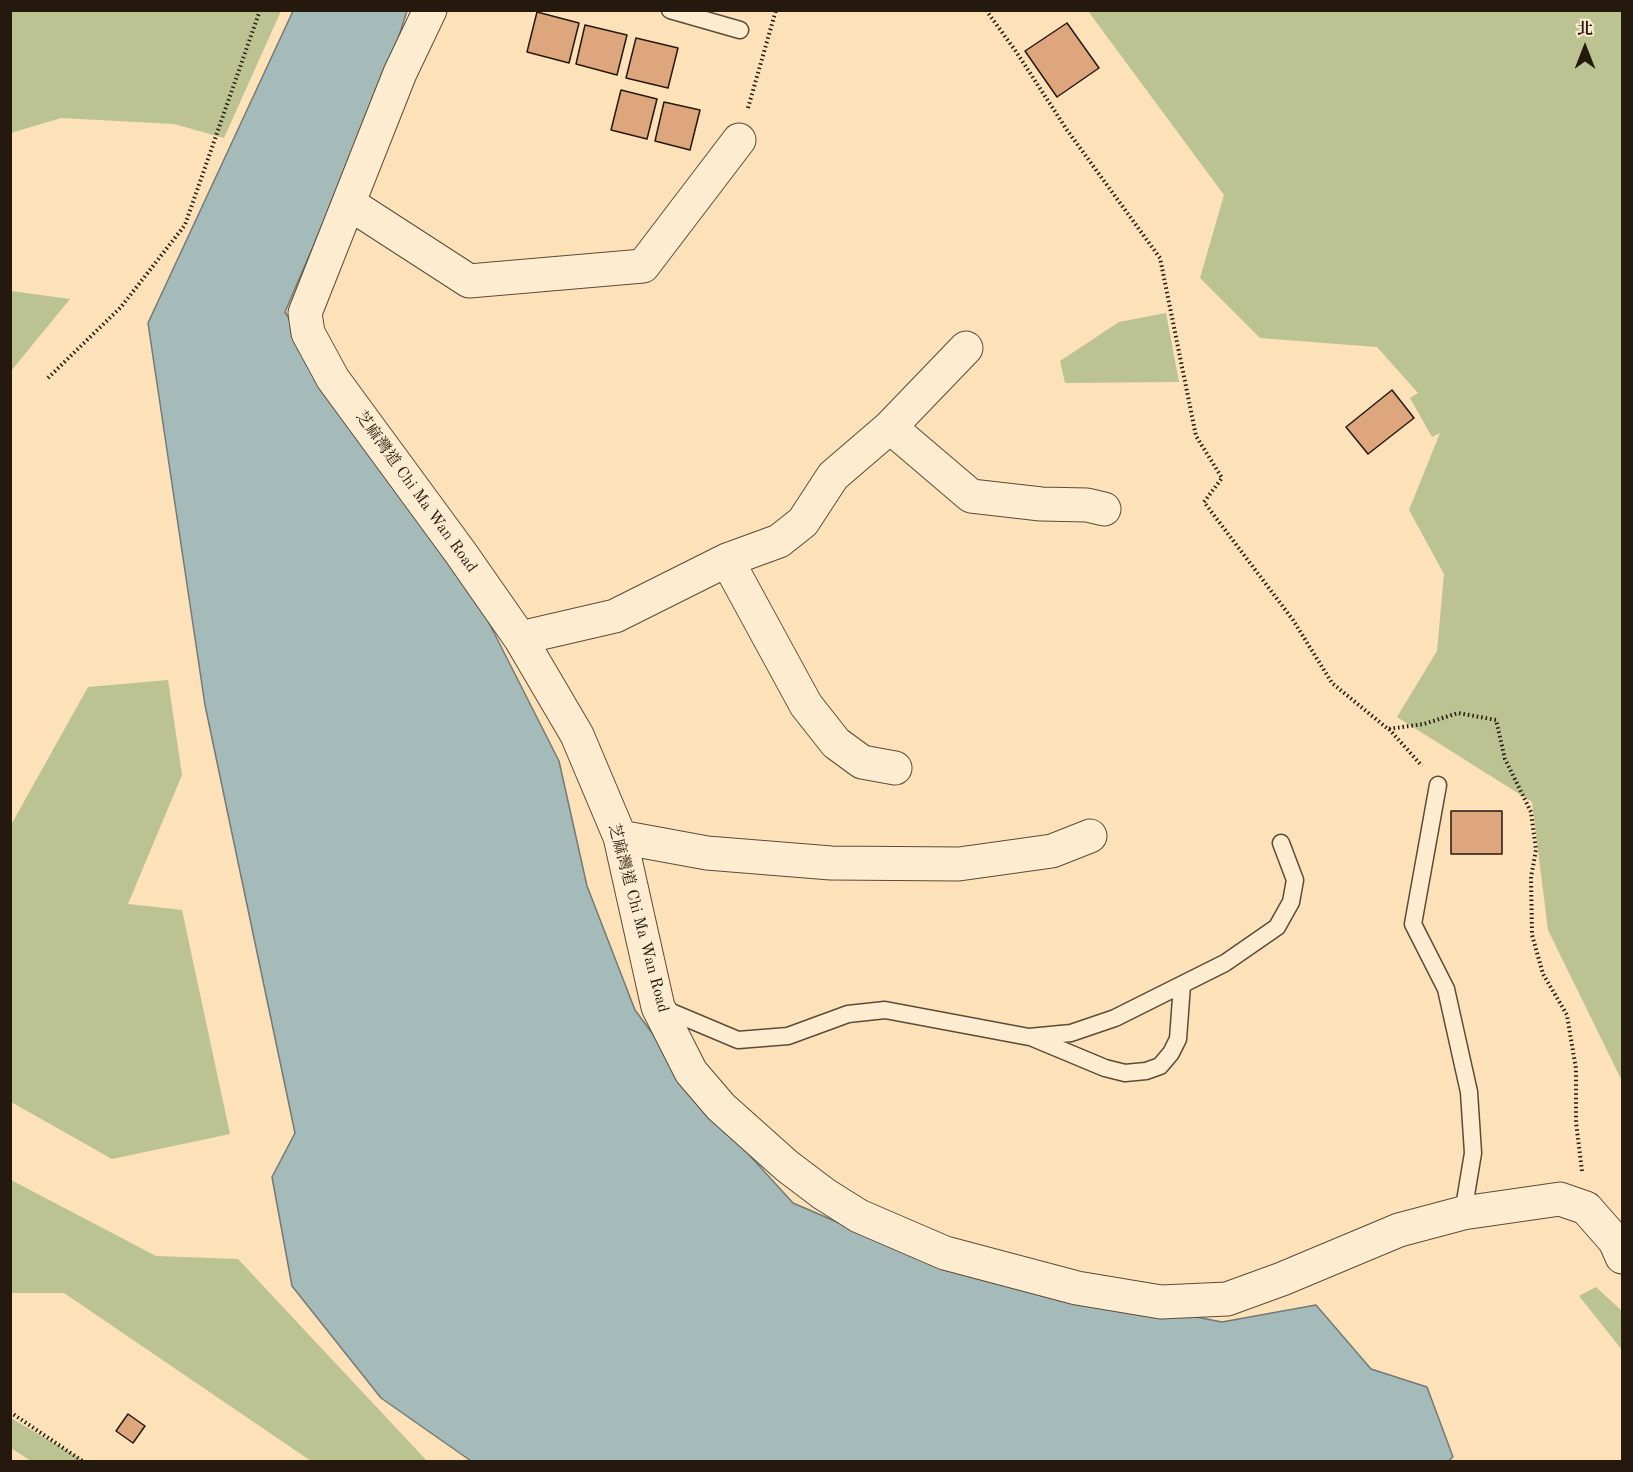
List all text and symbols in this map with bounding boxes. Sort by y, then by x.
north arrow [1555,18,1615,78]
text: 北 [1577,22,1593,38]
street label: 芝麻灣道 Chi Ma Wan Road [351,407,481,577]
street label: 芝麻灣道 Chi Ma Wan Road [603,821,673,1015]

